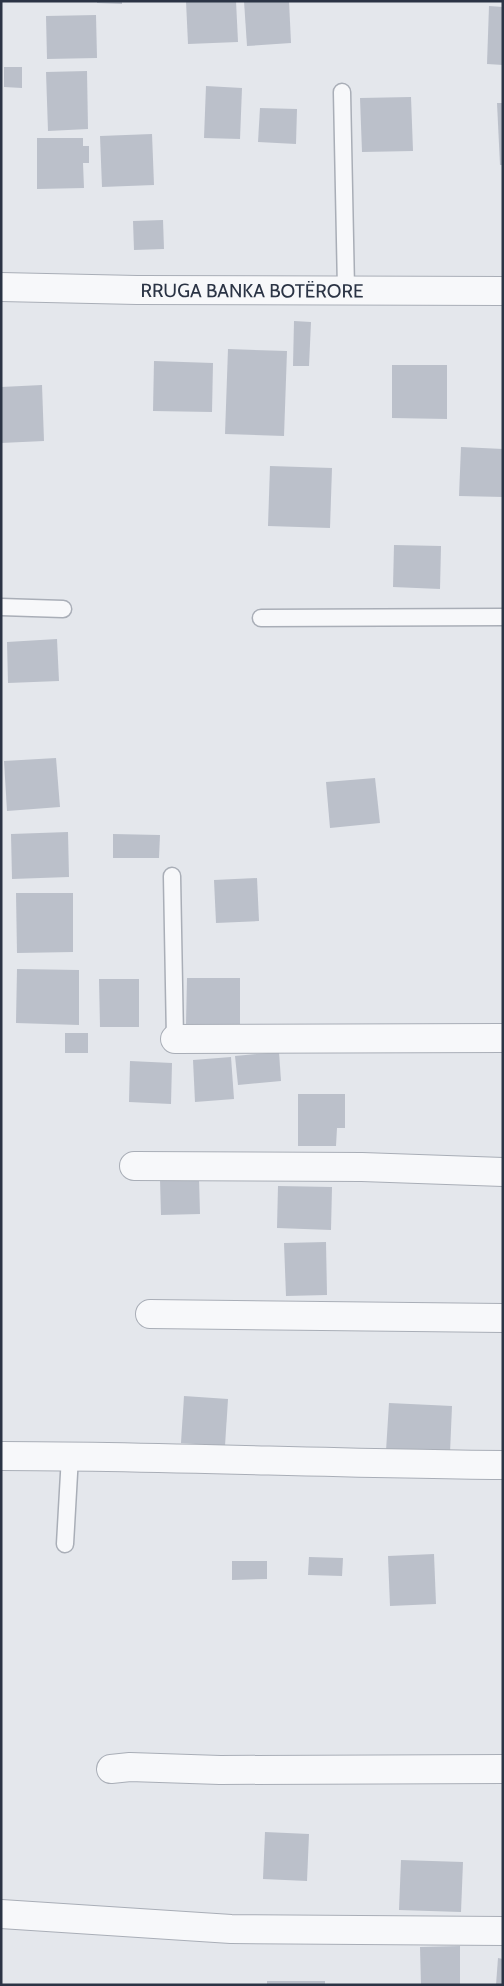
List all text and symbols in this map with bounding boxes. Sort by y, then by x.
street label: RRUGA BANKA BOTËRORE [140,279,364,302]

